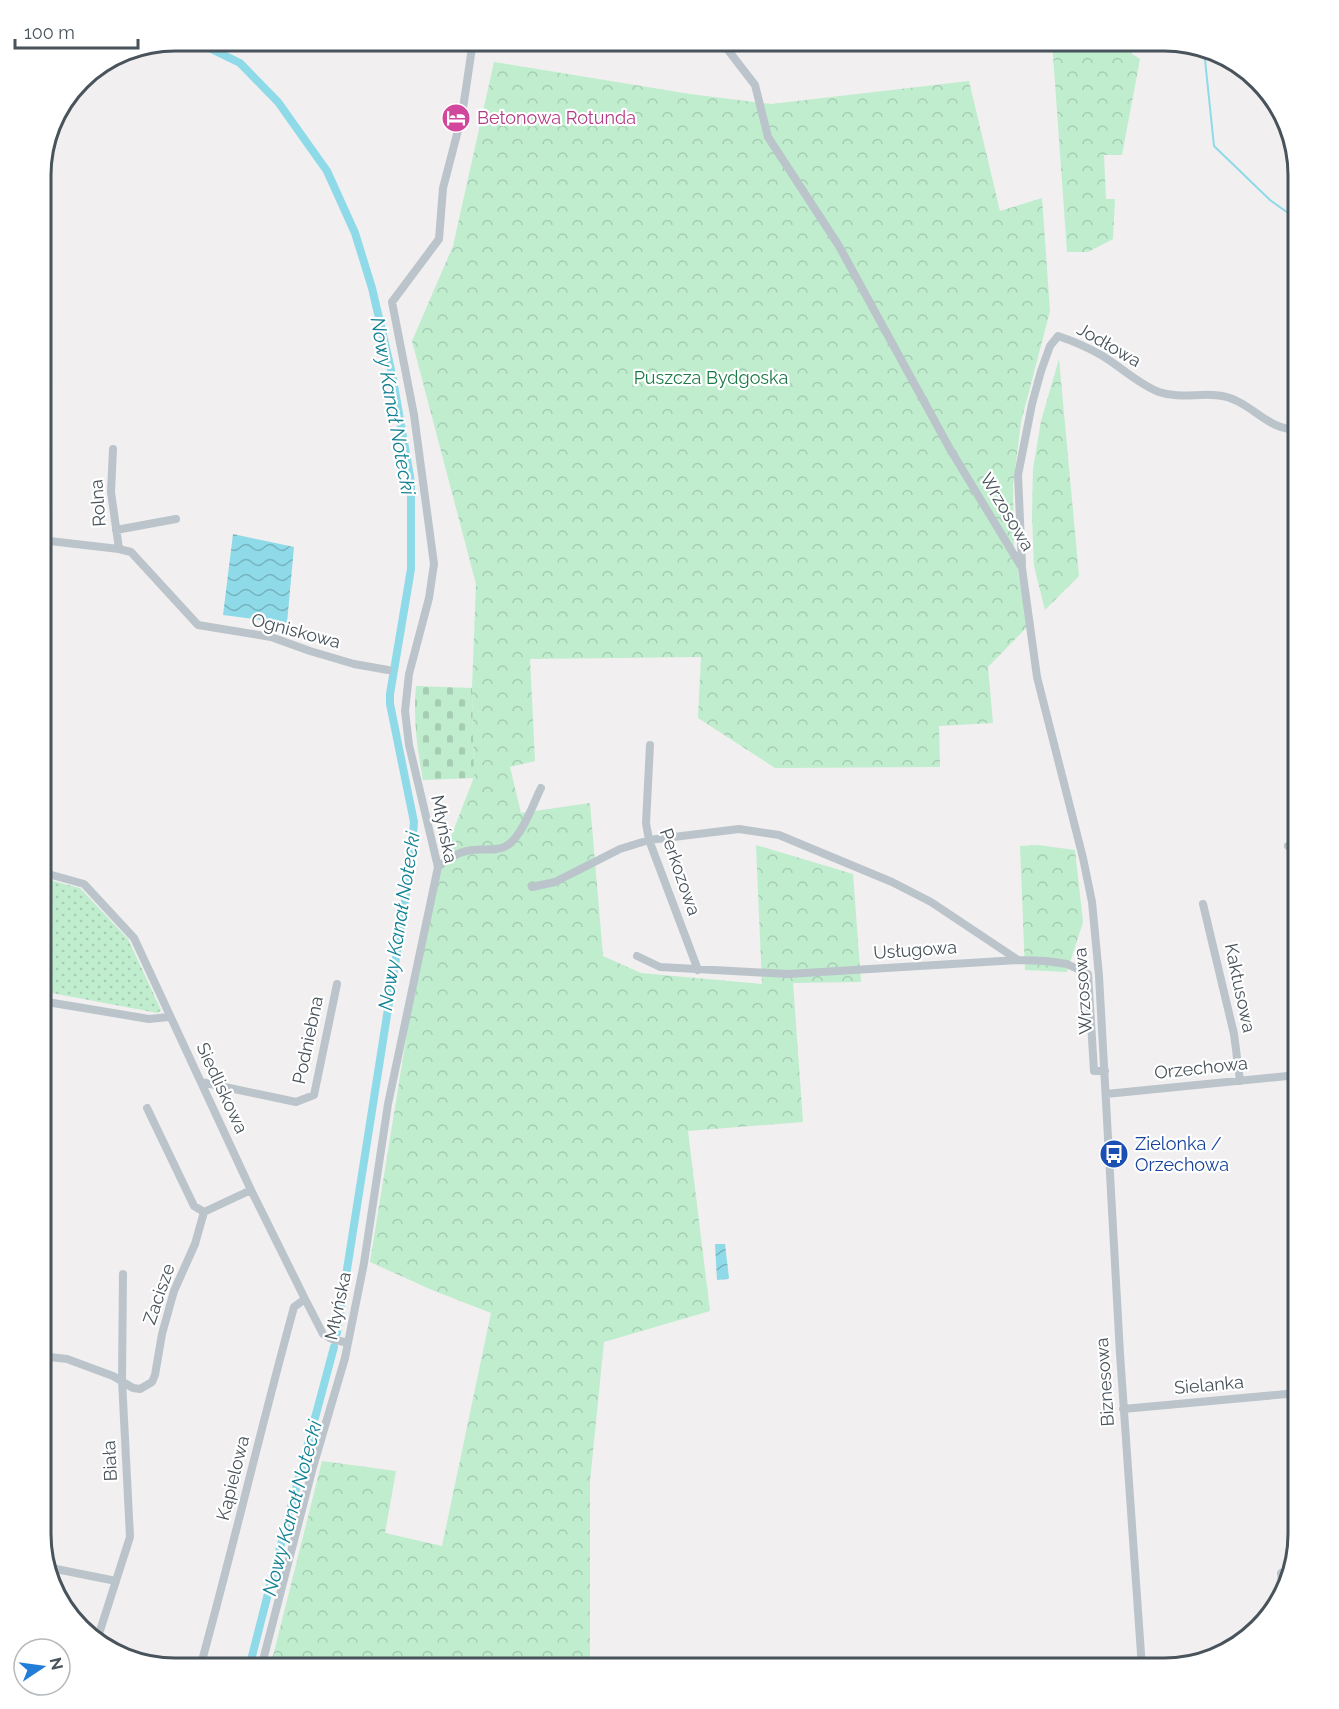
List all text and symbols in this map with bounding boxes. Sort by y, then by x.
scale bar [15,12,138,50]
text: 100 m [24,22,75,43]
hotel icon: Betonowa Rotunda [440,102,472,134]
place label: Betonowa Rotunda [477,107,636,128]
water label: Nowy Kanał Notecki [366,315,421,498]
street label: Jodłowa [1074,318,1145,371]
park label: Puszcza Bydgoska [634,367,788,388]
street label: Wrzosowa [976,469,1039,554]
street label: Rolna [85,479,110,527]
street label: Ogniskowa [249,609,343,652]
street label: Młyńska [427,793,462,865]
street label: Perkozowa [656,826,705,918]
water label: Nowy Kanał Notecki [373,829,425,1012]
street label: Usługowa [872,936,957,963]
street label: Kaktusowa [1221,941,1260,1035]
street label: Wrzosowa [1069,947,1096,1035]
street label: Podniebna [288,994,327,1086]
street label: Siedliskowa [192,1039,253,1137]
street label: Orzechowa [1153,1052,1249,1083]
place label: Zielonka / Orzechowa [1135,1133,1229,1175]
bus stop icon: Zielonka / Orzechowa [1098,1138,1130,1170]
street label: Zacisze [138,1260,179,1327]
street label: Młyńska [320,1270,355,1342]
street label: Biznesowa [1091,1337,1118,1427]
street label: Sielanka [1173,1371,1245,1398]
water label: Nowy Kanał Notecki [257,1417,327,1598]
street label: Kąpielowa [212,1433,253,1522]
street label: Biała [98,1440,121,1482]
north arrow [12,1637,72,1697]
text: N [45,1656,67,1672]

